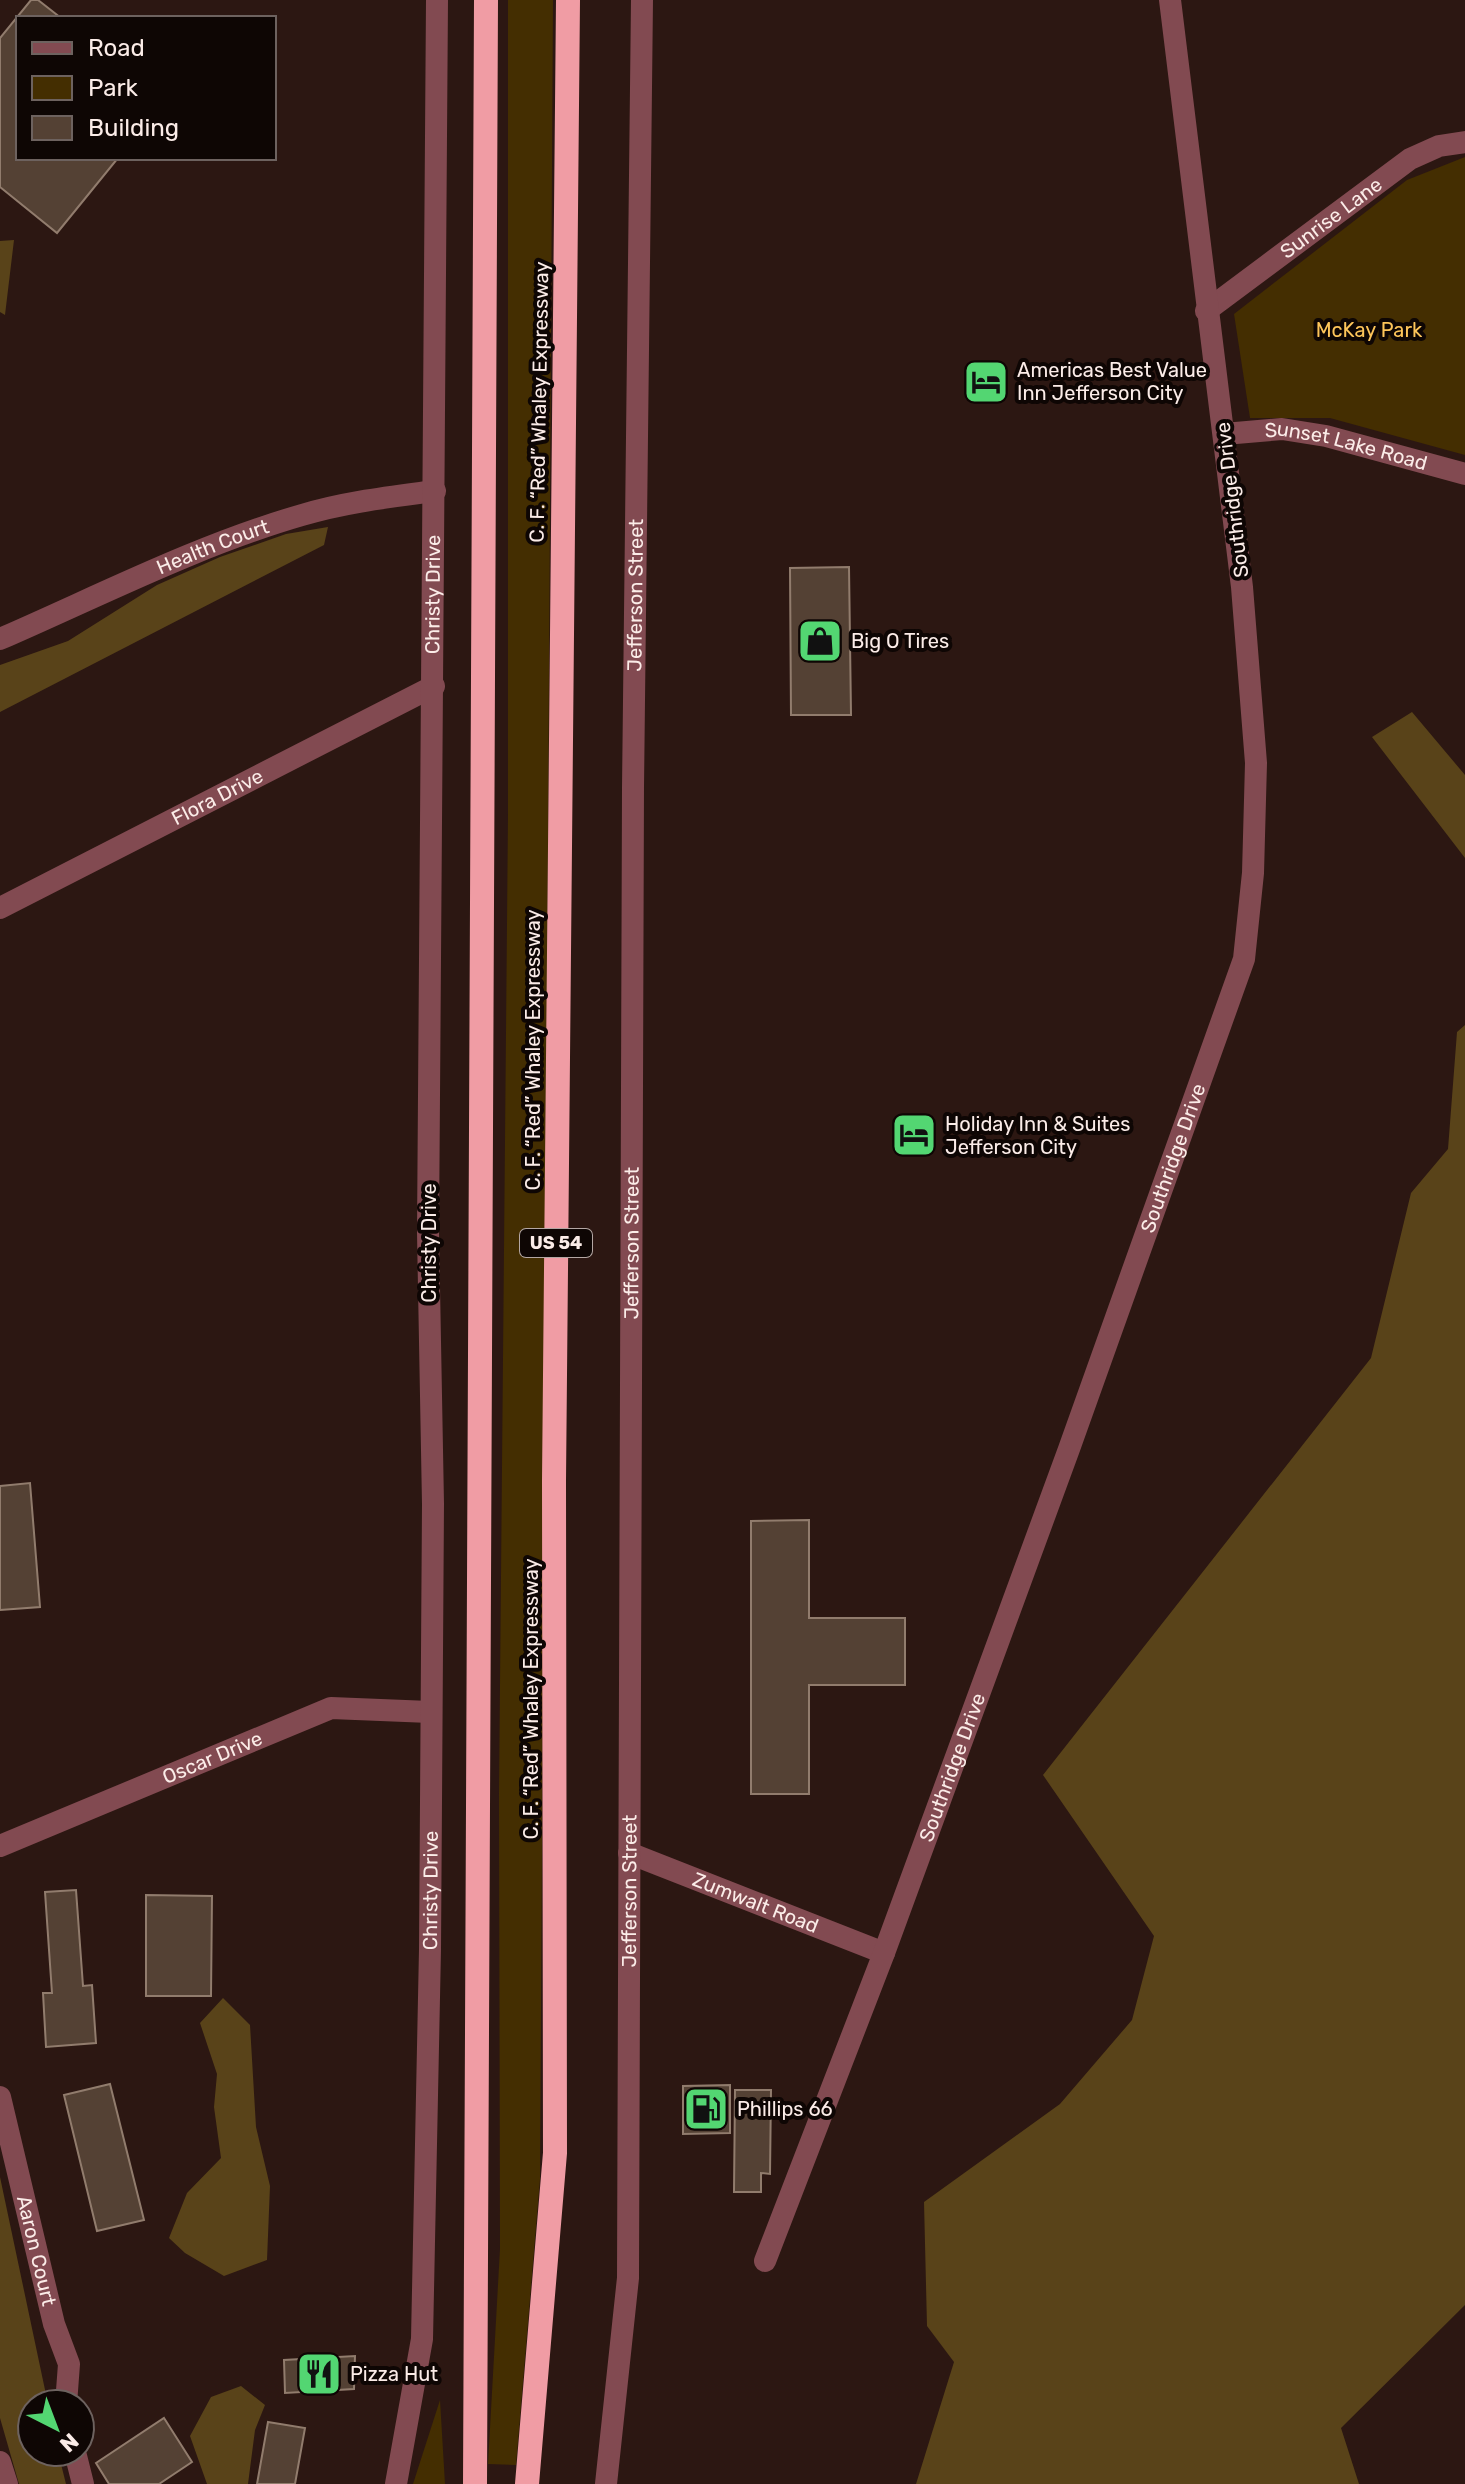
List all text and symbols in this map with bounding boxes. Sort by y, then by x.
legend [16,16,276,160]
text: Road [88,34,145,62]
text: Park [88,74,139,102]
text: Building [88,114,179,142]
street label: Sunrise Lane [1275,172,1387,264]
street label: C. F. “Red” Whaley Expressway [525,261,553,543]
park label: McKay Park [1316,318,1423,342]
hotel icon: Americas Best Value Inn Jefferson City [962,358,1010,406]
place label: Americas Best Value Inn Jefferson City [1017,358,1207,405]
street label: Sunset Lake Road [1264,416,1430,475]
street label: Southridge Drive [1211,421,1253,579]
street label: Health Court [153,514,272,579]
street label: Jefferson Street [622,518,648,672]
street label: Christy Drive [420,535,445,654]
shop icon: Big O Tires [796,617,844,665]
place label: Big O Tires [851,629,949,653]
street label: Flora Drive [167,764,267,830]
street label: C. F. “Red” Whaley Expressway [521,909,545,1191]
street label: Southridge Drive [1135,1080,1211,1236]
hotel icon: Holiday Inn & Suites Jefferson City [890,1111,938,1159]
place label: Holiday Inn & Suites Jefferson City [945,1112,1131,1159]
street label: Jefferson Street [619,1167,644,1320]
street label: Christy Drive [417,1183,441,1303]
road number: US 54 [520,1229,592,1257]
street label: C. F. “Red” Whaley Expressway [519,1558,543,1840]
street label: Southridge Drive [914,1690,990,1845]
street label: Oscar Drive [159,1726,266,1789]
street label: Jefferson Street [617,1815,642,1968]
street label: Christy Drive [418,1831,443,1950]
street label: Zumwalt Road [689,1867,822,1938]
fuel station icon: Phillips 66 [682,2085,730,2133]
place label: Phillips 66 [737,2097,833,2121]
street label: Aaron Court [12,2193,61,2308]
restaurant icon: Pizza Hut [295,2350,343,2398]
place label: Pizza Hut [350,2362,438,2386]
north arrow [16,2388,96,2468]
text: N [54,2427,84,2458]

